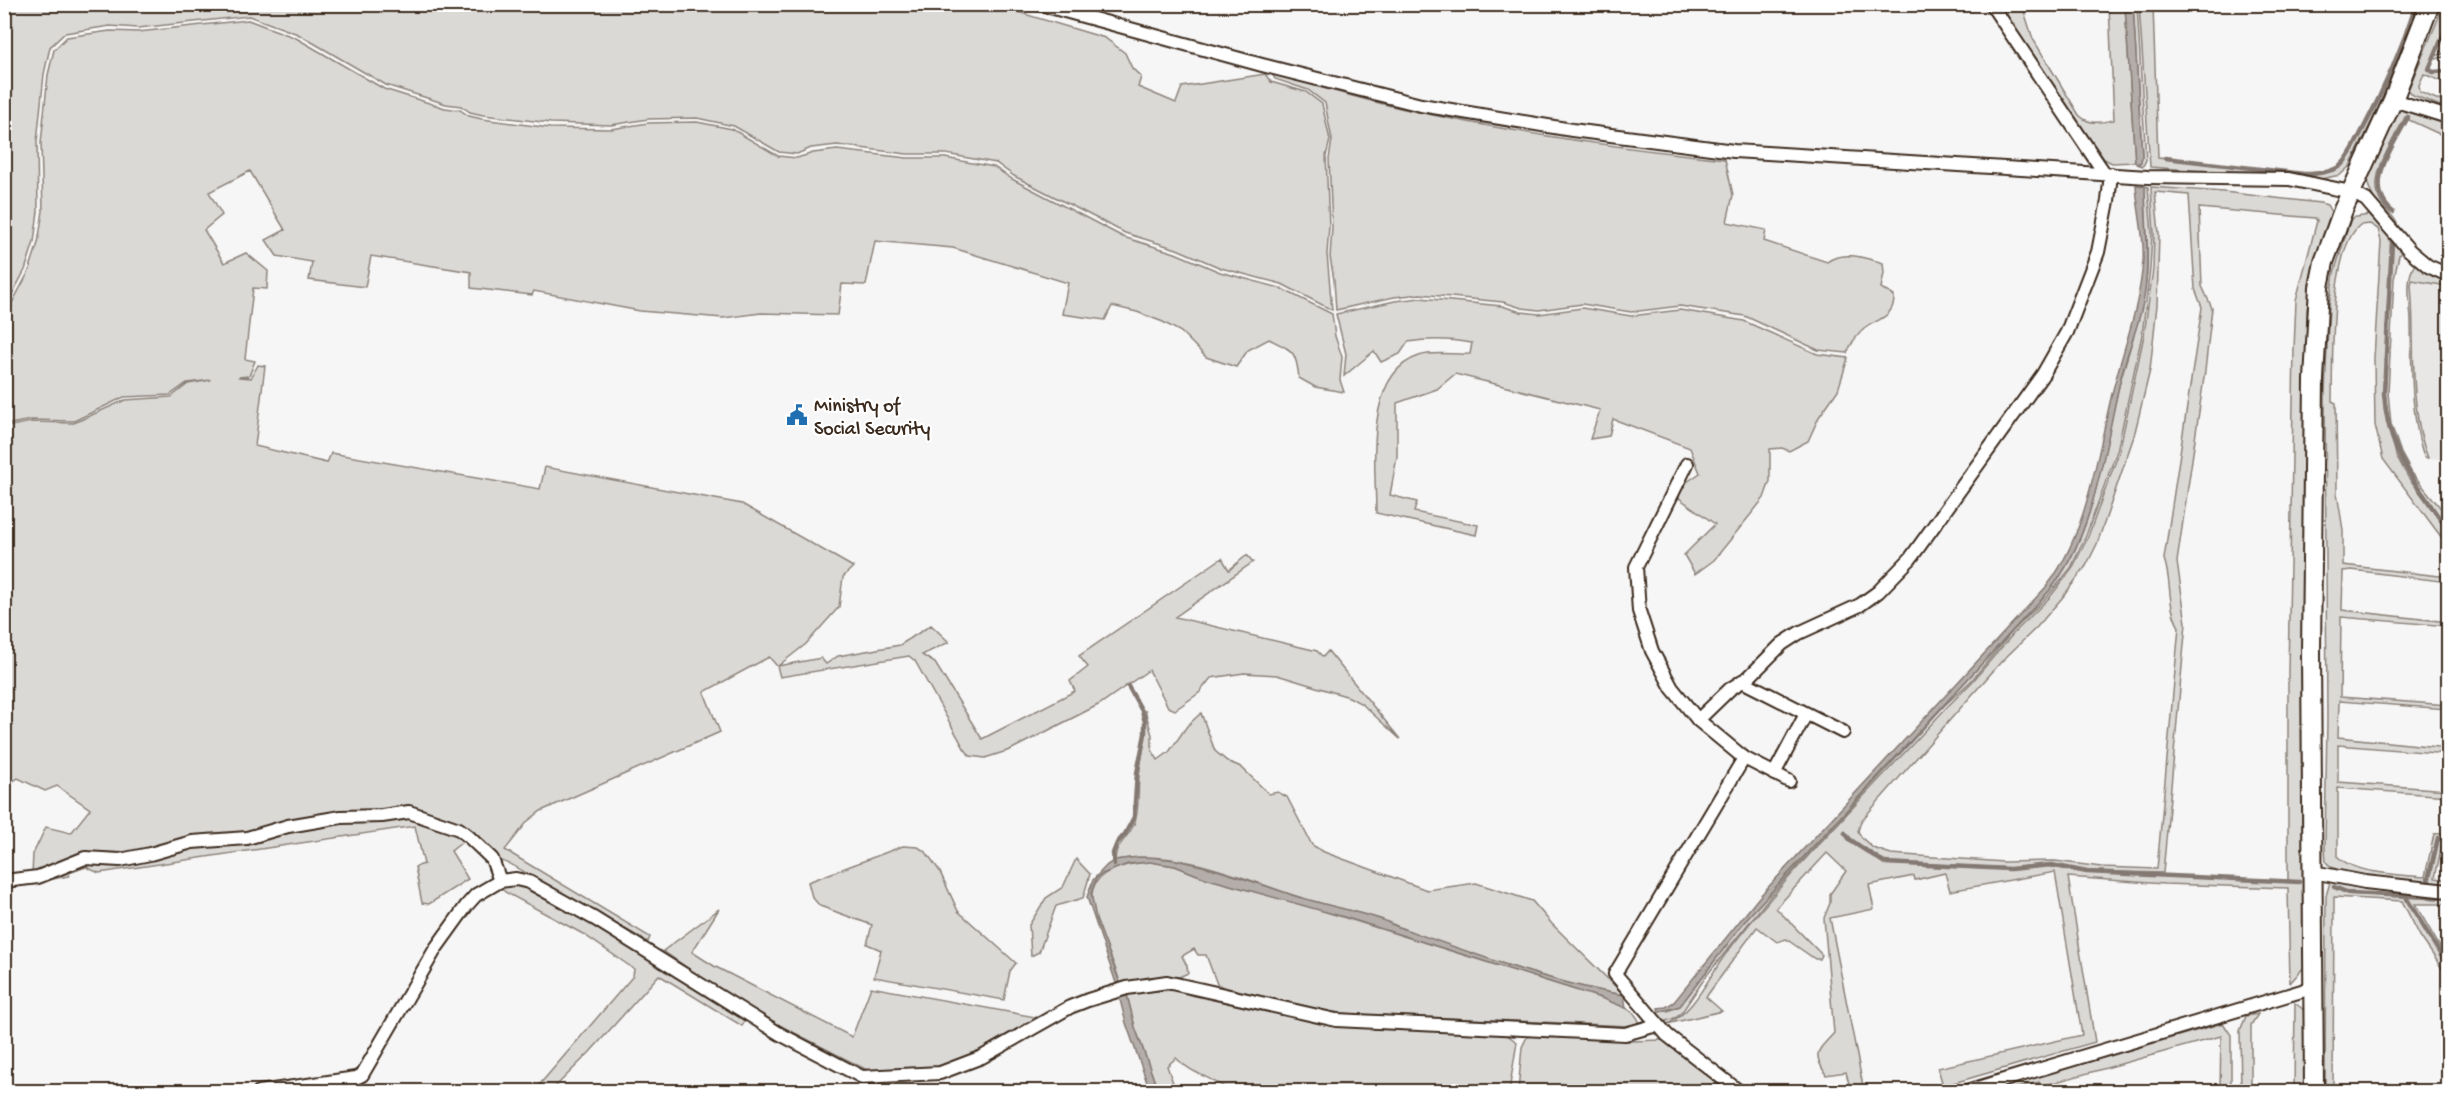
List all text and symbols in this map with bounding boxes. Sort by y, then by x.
place label: Ministry of Social Security [814,396,930,442]
public building icon: Ministry of Social Security [785,403,809,427]

